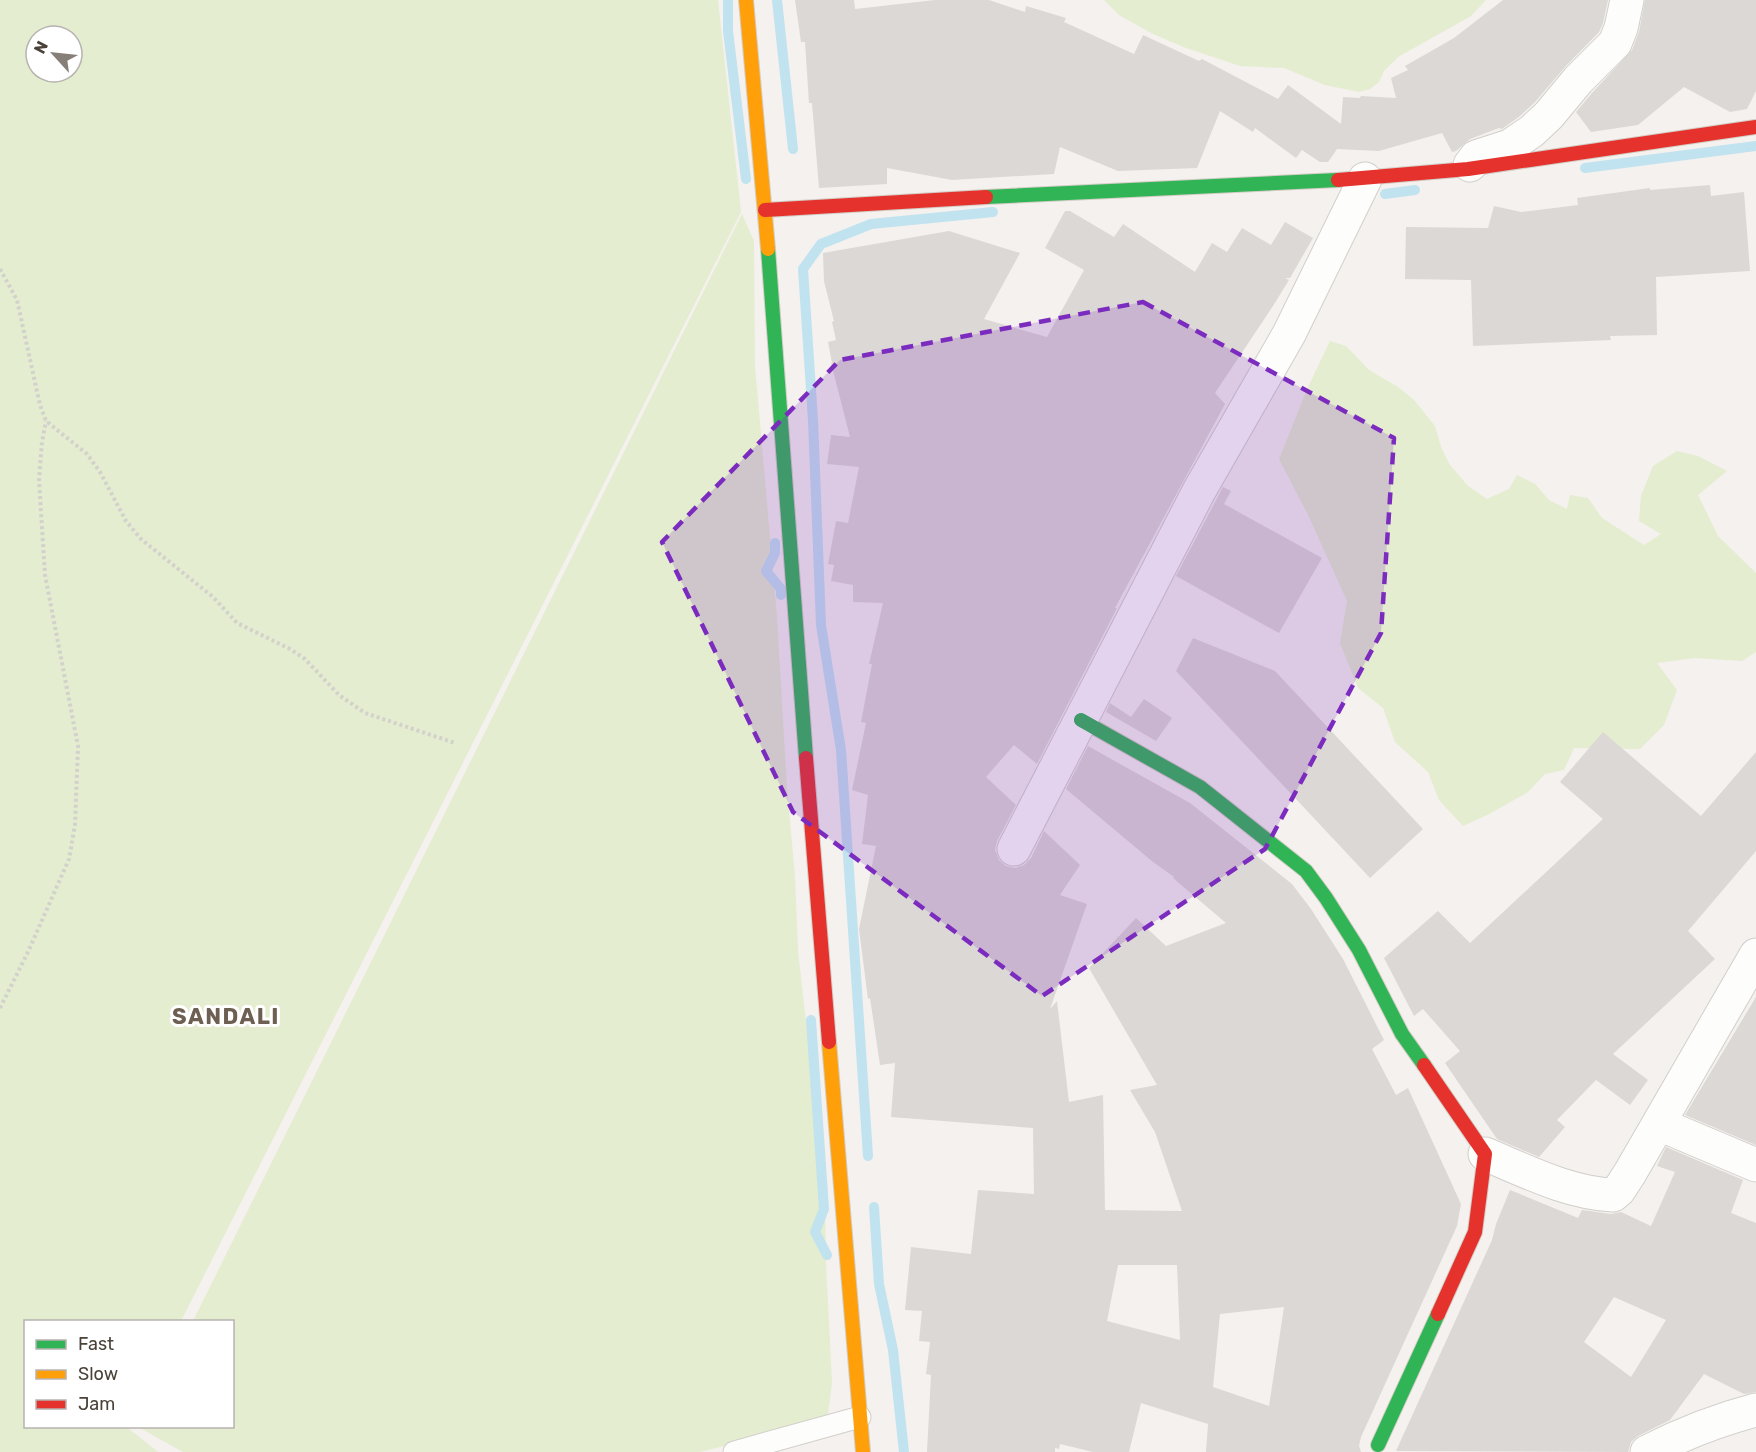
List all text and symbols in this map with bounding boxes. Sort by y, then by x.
north arrow [24,24,84,84]
text: N [30,38,52,57]
district label: SANDALI [172,1003,280,1030]
legend [24,1320,234,1428]
text: Fast [78,1333,114,1355]
text: Slow [78,1363,118,1385]
text: Jam [78,1393,115,1415]

